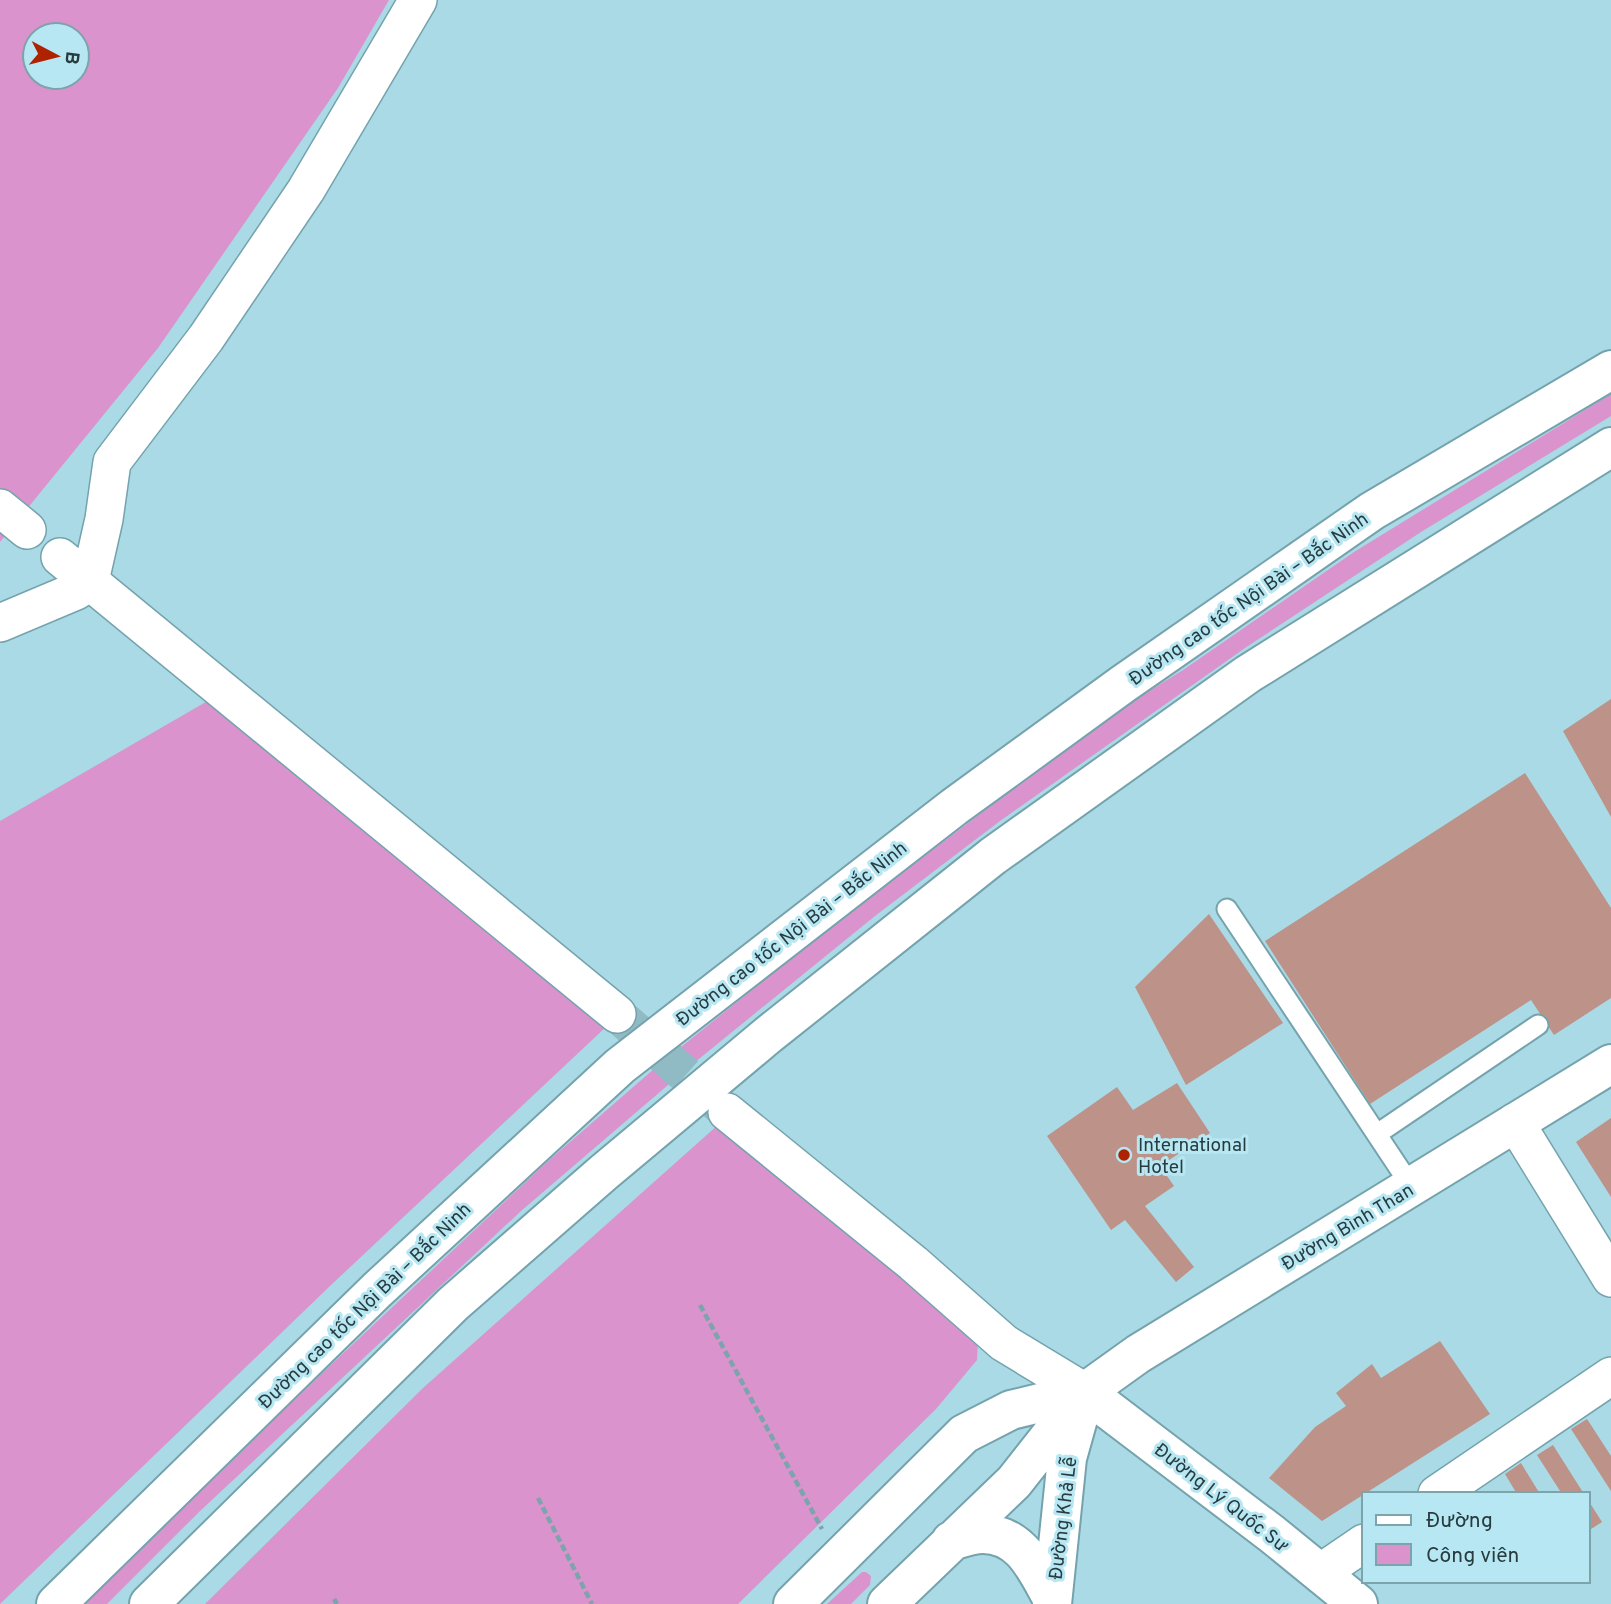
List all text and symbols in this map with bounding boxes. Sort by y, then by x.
north arrow [21,21,91,91]
text: B [58,50,84,66]
street label: Đường cao tốc Nội Bài – Bắc Ninh [1124,507,1373,692]
street label: Đường cao tốc Nội Bài – Bắc Ninh [671,836,913,1032]
place label: International Hotel [1138,1134,1247,1180]
marker: International Hotel [1116,1147,1132,1163]
street label: Đường Bình Than [1278,1179,1419,1277]
street label: Đường cao tốc Nội Bài – Bắc Ninh [253,1197,477,1415]
street label: Đường Lý Quốc Sư [1149,1439,1293,1559]
street label: Đường Khả Lễ [1044,1455,1083,1581]
legend [1362,1492,1590,1583]
text: Đường [1426,1508,1493,1535]
text: Công viên [1426,1543,1519,1570]

